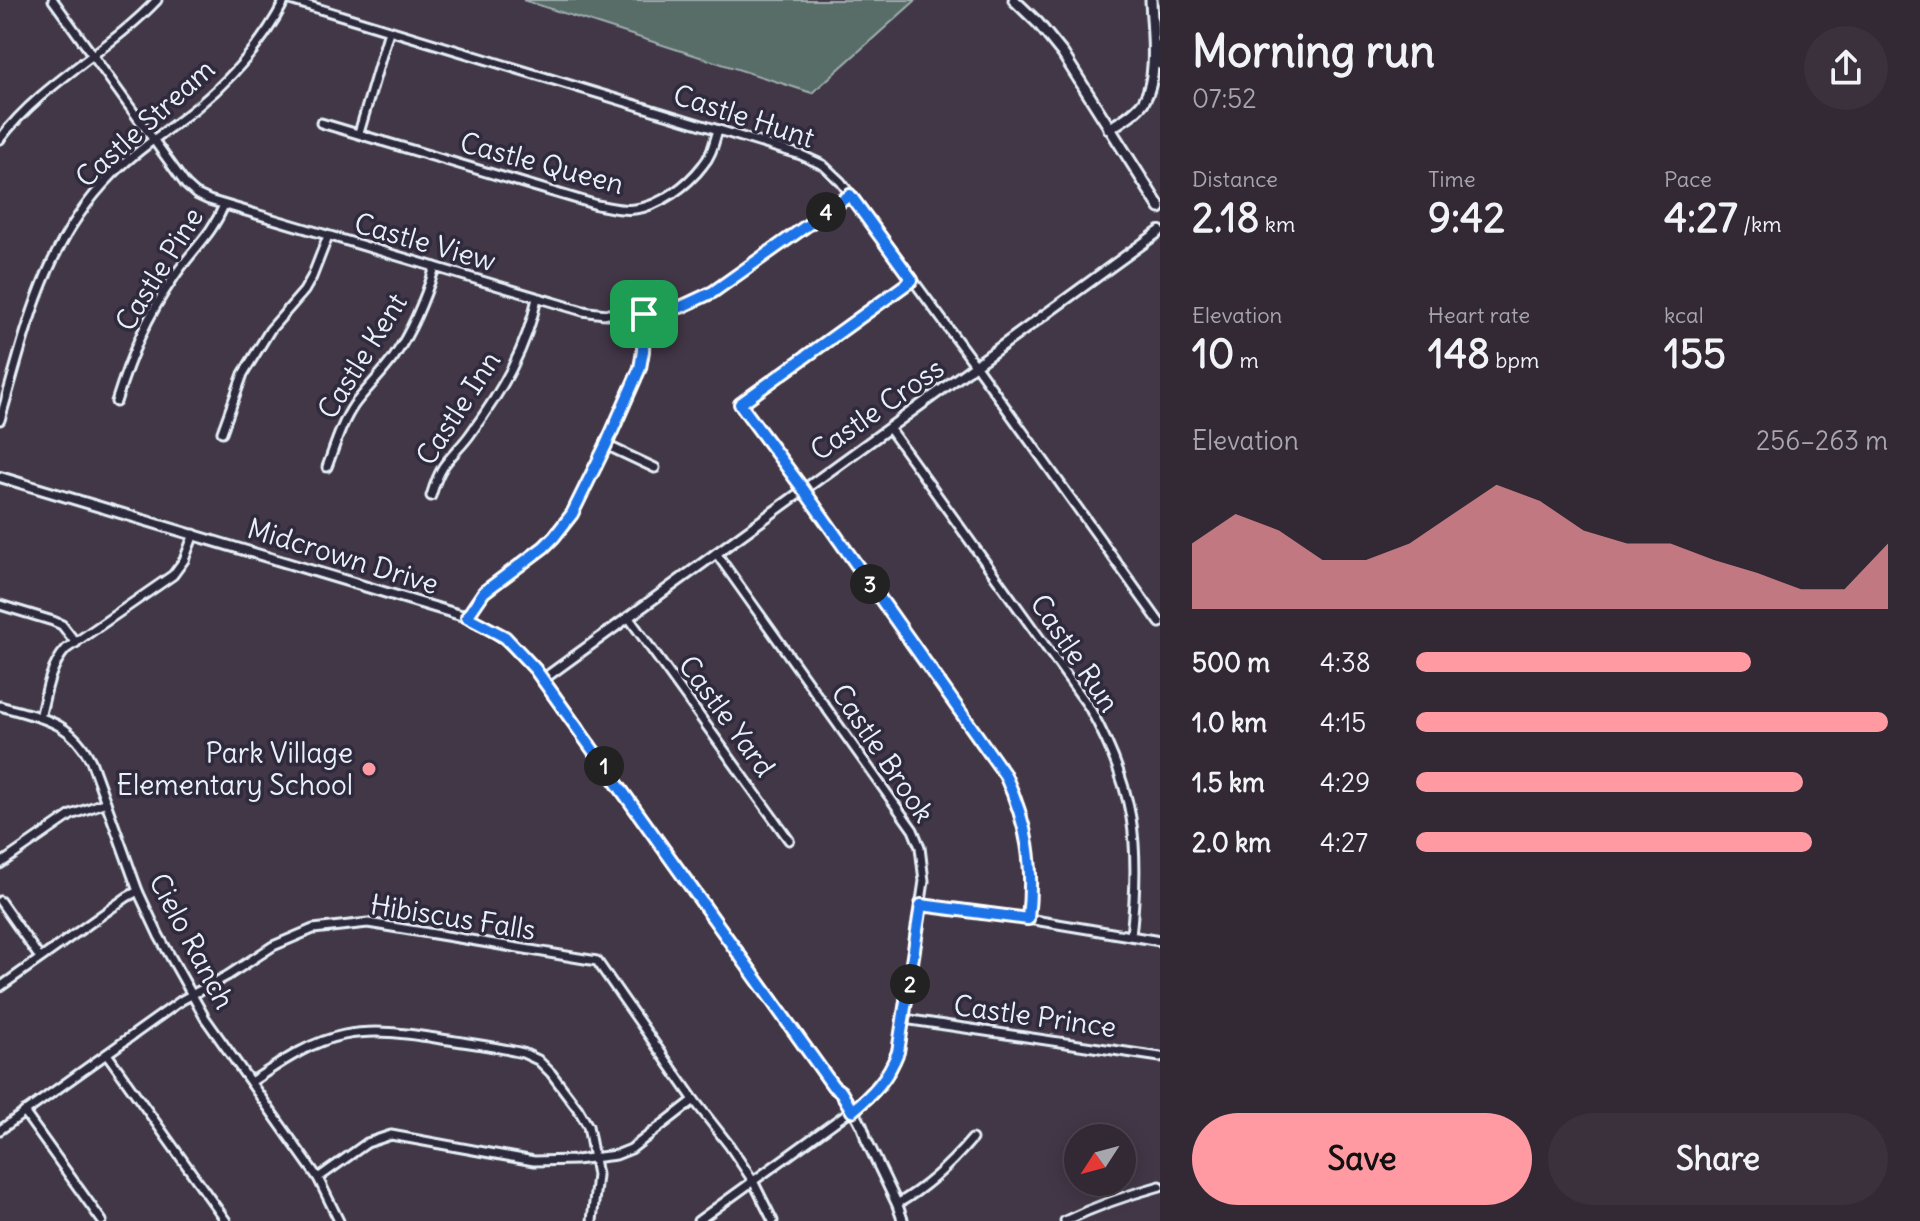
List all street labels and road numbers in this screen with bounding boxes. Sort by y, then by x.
street label: Castle Stream [68,51,222,195]
street label: Castle Hunt [669,76,819,156]
street label: Castle Queen [456,124,628,202]
street label: Castle Pine [107,201,211,337]
street label: Castle View [350,205,500,279]
street label: Castle Kent [309,286,415,426]
street label: Castle Inn [408,344,508,472]
street label: Castle Cross [803,350,951,468]
street label: Midcrown Drive [243,510,443,602]
street label: Castle Run [1022,587,1128,719]
street label: Castle Yard [671,648,783,784]
street label: Castle Brook [823,677,943,829]
street label: Cielo Ranch [141,867,243,1015]
street label: Hibiscus Falls [368,886,538,948]
street label: Castle Prince [951,987,1119,1045]

